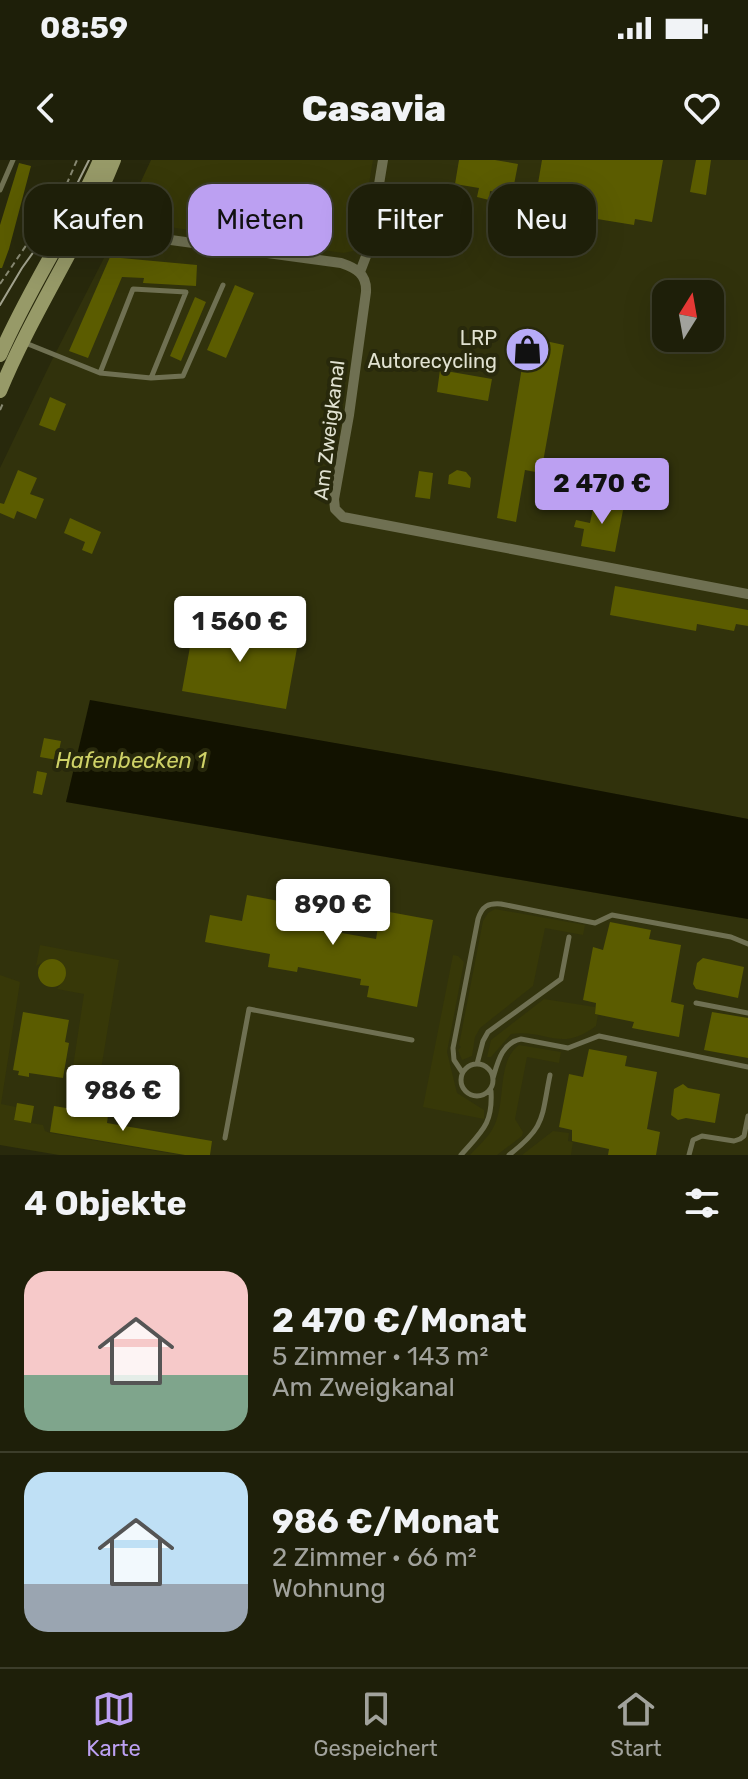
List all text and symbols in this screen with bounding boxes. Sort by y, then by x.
text: 08:59 [40,10,128,46]
icon: back [24,86,68,130]
icon: heart [680,86,724,130]
text: Casavia [302,87,446,130]
chip: Kaufen [24,184,172,256]
chip: Mieten [188,184,332,256]
chip: Filter [348,184,472,256]
chip: Neu [488,184,596,256]
north arrow [652,280,724,352]
map controls [652,280,724,352]
shop icon: LRP Autorecycling [504,325,552,373]
place label: LRP Autorecycling [368,326,497,373]
street label: Am Zweigkanal [309,359,349,501]
pin: 2 470 € [528,458,676,526]
text: 2 470 € [553,468,651,499]
pin: 1 560 € [166,596,314,664]
text: 1 560 € [192,606,288,637]
water label: Hafenbecken 1 [55,747,207,774]
pin: 890 € [277,879,389,947]
text: 890 € [294,889,372,920]
pin: 986 € [67,1065,179,1133]
text: 986 € [84,1075,162,1106]
icon: filters [680,1181,724,1225]
text: 4 Objekte [24,1183,187,1224]
text: 2 470 €/Monat [272,1300,527,1341]
icon: home [88,1303,184,1399]
text: 5 Zimmer · 143 m² [272,1341,488,1372]
text: Am Zweigkanal [272,1372,455,1403]
text: 986 €/Monat [272,1501,499,1542]
icon: home [88,1504,184,1600]
text: 2 Zimmer · 66 m² [272,1542,477,1573]
text: Wohnung [272,1573,386,1604]
tab: Karte [86,1687,141,1762]
tab: Gespeichert [313,1687,438,1762]
tab: Start [610,1687,662,1762]

